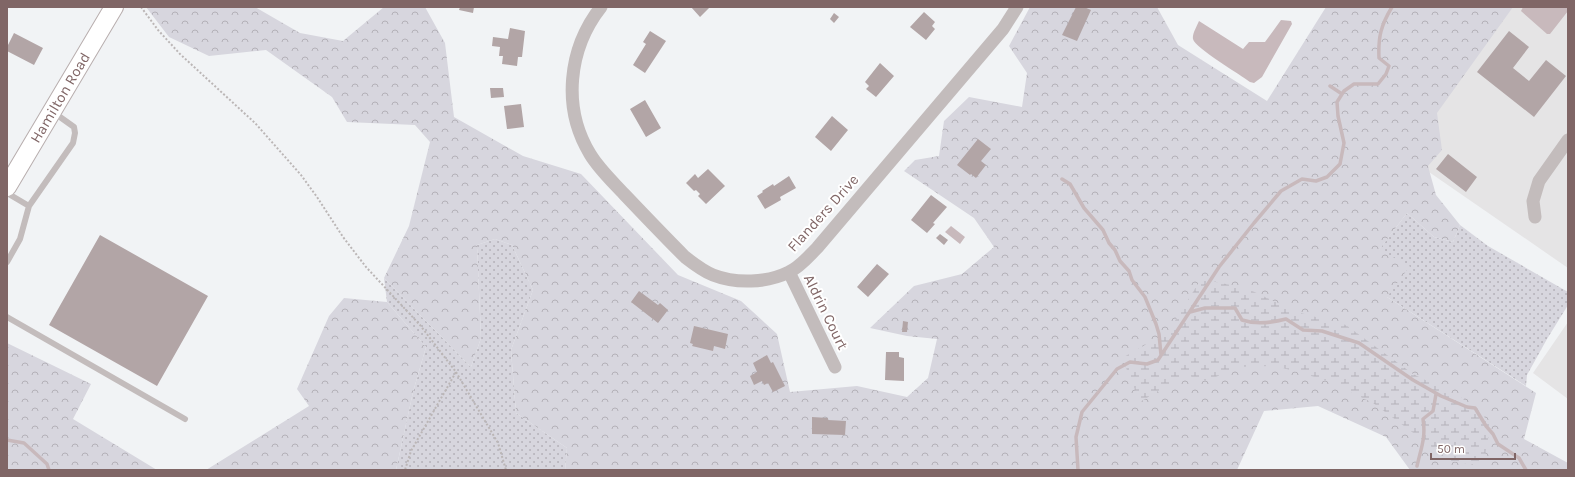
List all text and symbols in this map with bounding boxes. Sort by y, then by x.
street label: Hamilton Road [26,49,94,146]
street label: Flanders Drive [784,171,862,255]
street label: Aldrin Court [800,271,852,353]
scale bar [1431,435,1515,461]
text: 50 m [1437,442,1465,456]

